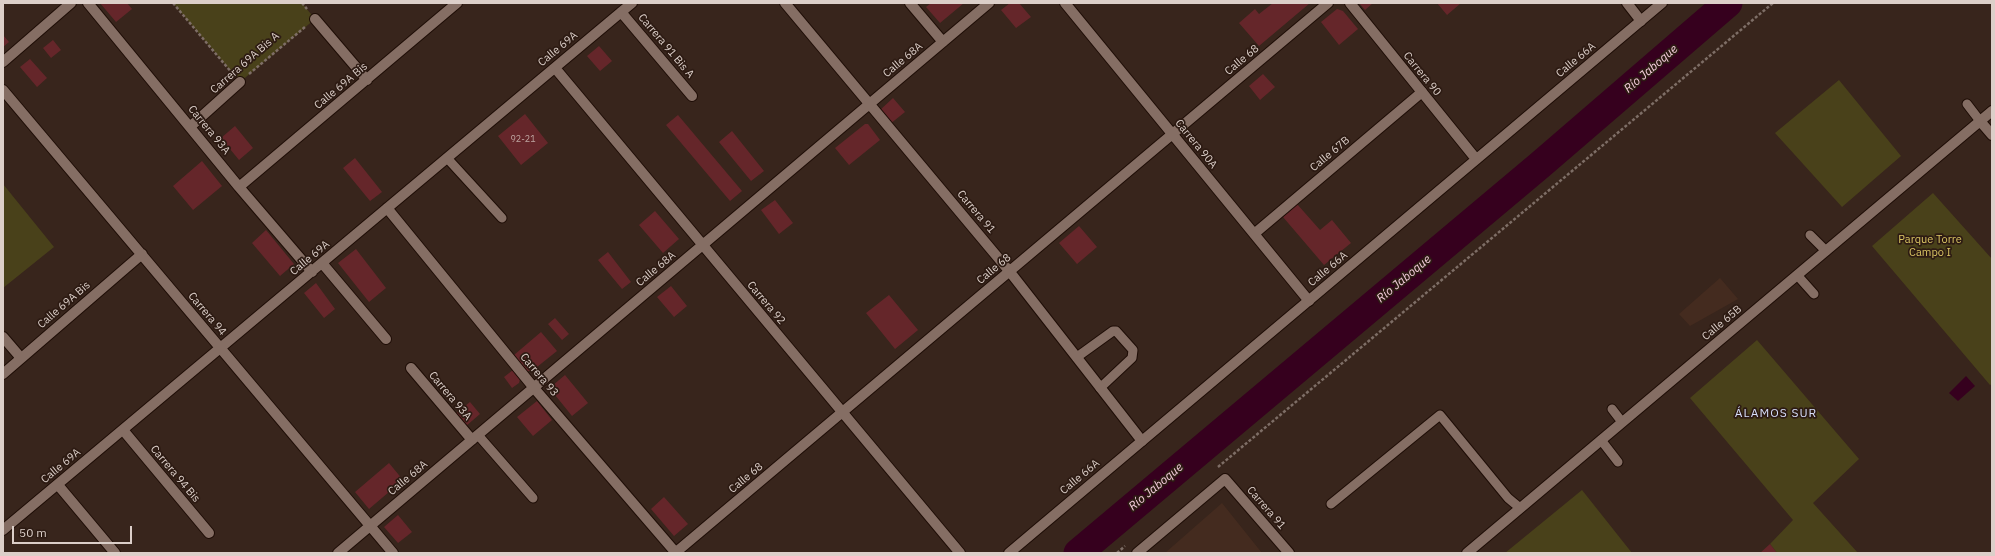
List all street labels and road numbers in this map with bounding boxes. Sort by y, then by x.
street label: Carrera 91 Bis A [635,11,697,81]
street label: Carrera 69A Bis A [208,29,282,97]
street label: Calle 69A [536,29,580,69]
street label: Calle 68A [881,40,925,80]
street label: Calle 66A [1554,40,1598,80]
street label: Calle 68 [1222,42,1262,78]
street label: Carrera 90 [1400,49,1444,99]
street label: Calle 69A Bis [312,60,370,112]
street label: Carrera 93A [185,103,233,157]
street label: Carrera 90A [1172,117,1220,171]
street label: Calle 67B [1308,134,1352,174]
street label: Carrera 91 [954,188,998,236]
street label: Calle 69A [288,238,332,278]
street label: Calle 68A [634,249,678,289]
street label: Calle 66A [1306,249,1350,289]
street label: Calle 68 [974,251,1014,287]
street label: Calle 69A Bis [35,279,93,331]
street label: Carrera 92 [744,279,788,327]
street label: Carrera 94 [185,290,229,338]
street label: Calle 65B [1700,303,1744,343]
street label: Carrera 93 [517,351,561,399]
street label: Carrera 93A [426,369,474,423]
street label: Carrera 94 Bis [147,443,203,505]
street label: Calle 69A [39,446,83,486]
street label: Calle 66A [1058,457,1102,497]
street label: Calle 68A [386,458,430,498]
street label: Calle 68 [726,460,766,496]
street label: Carrera 91 [1244,484,1288,532]

